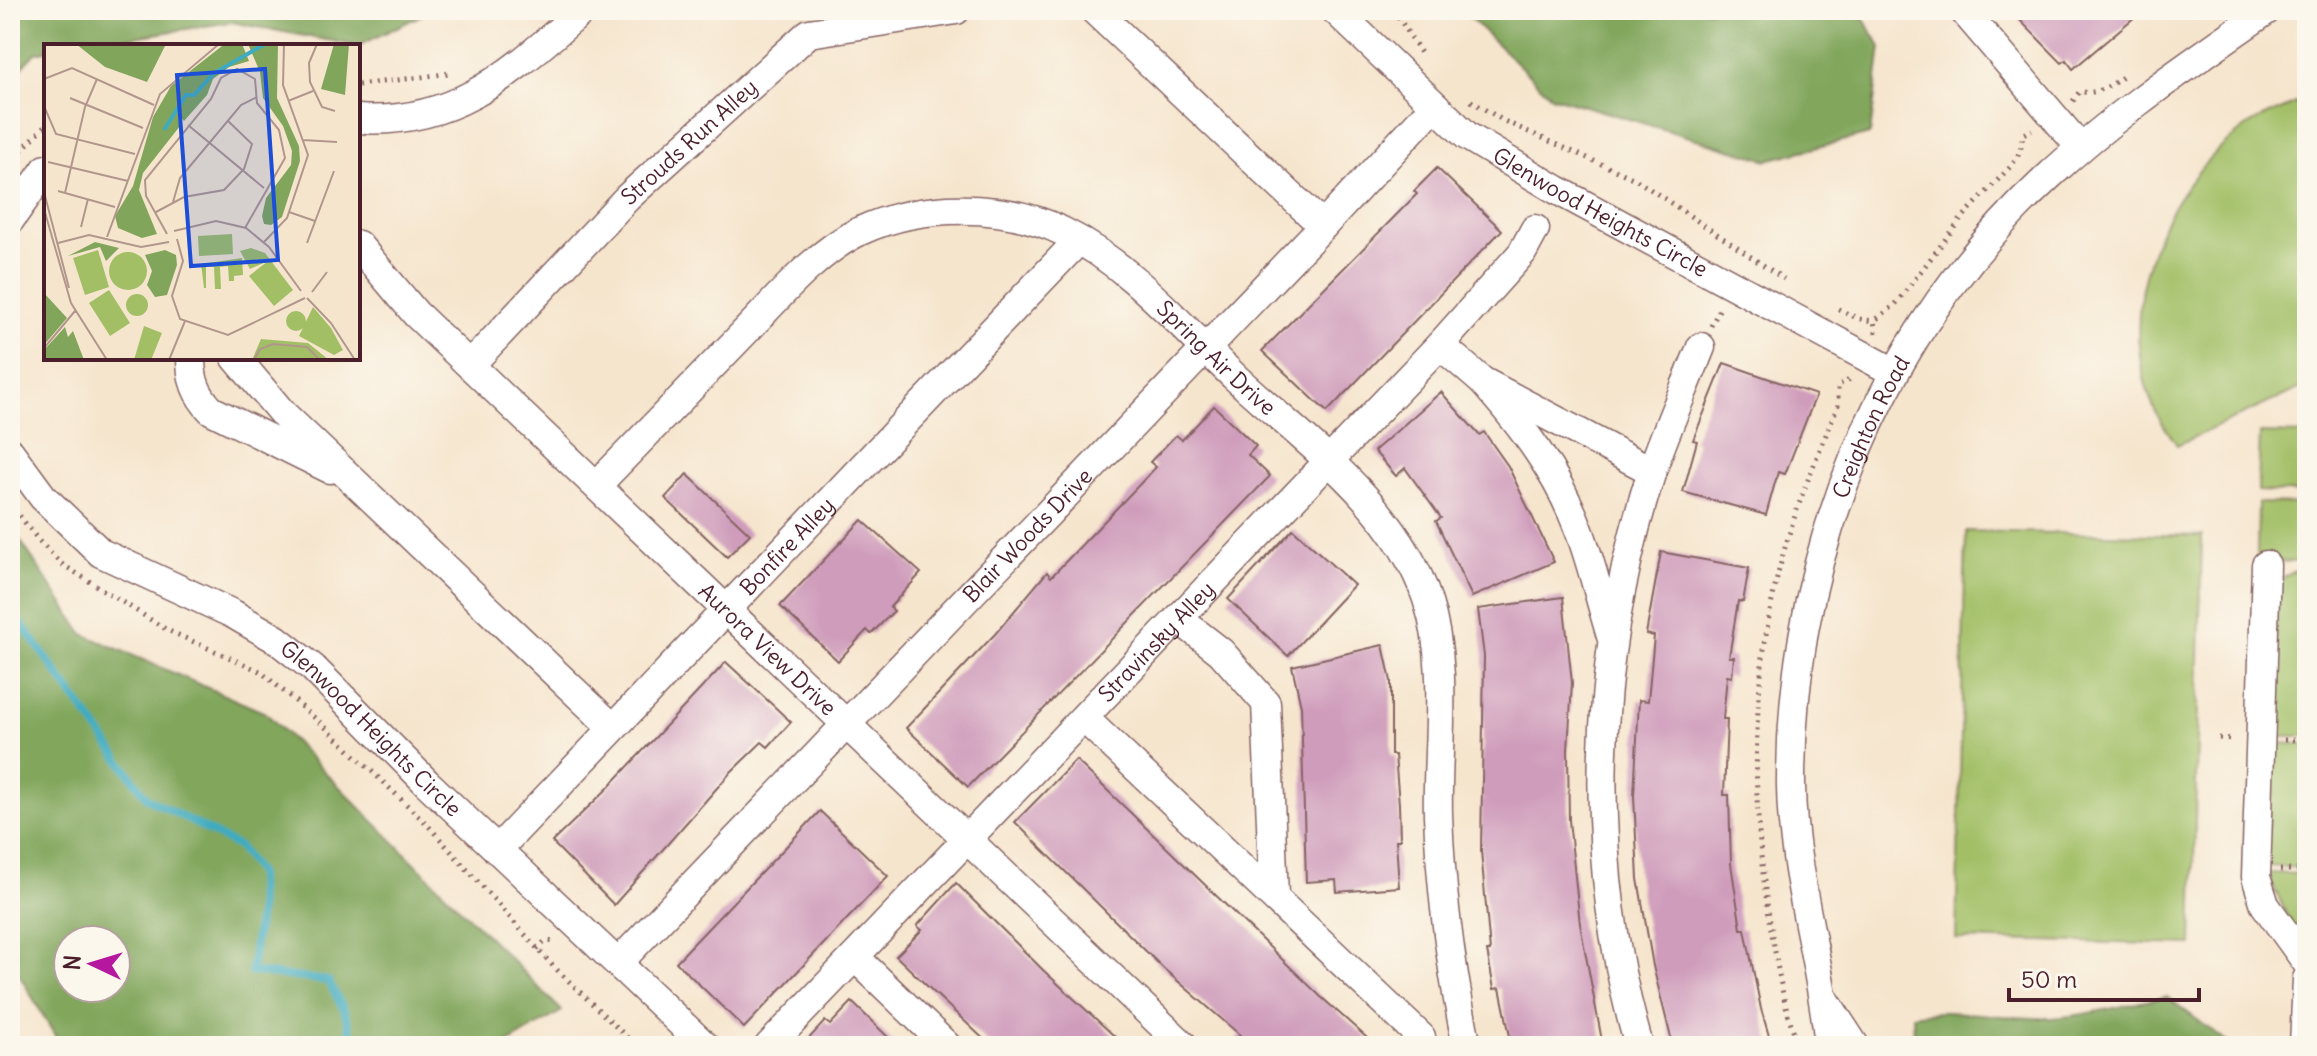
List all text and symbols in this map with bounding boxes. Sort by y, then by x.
inset map [44,44,360,360]
street label: Strouds Run Alley [615,73,763,211]
street label: Glenwood Heights Circle [1488,141,1713,283]
street label: Spring Air Drive [1151,294,1282,421]
street label: Creighton Road [1826,351,1916,502]
street label: Blair Woods Drive [956,462,1098,608]
street label: Bonfire Alley [734,491,840,601]
street label: Stravinsky Alley [1092,575,1220,708]
street label: Aurora View Drive [693,577,842,721]
street label: Glenwood Heights Circle [275,634,467,822]
north arrow [52,924,132,1004]
scale bar [2009,952,2199,1002]
text: N [58,954,87,971]
text: 50 m [2021,964,2077,994]

